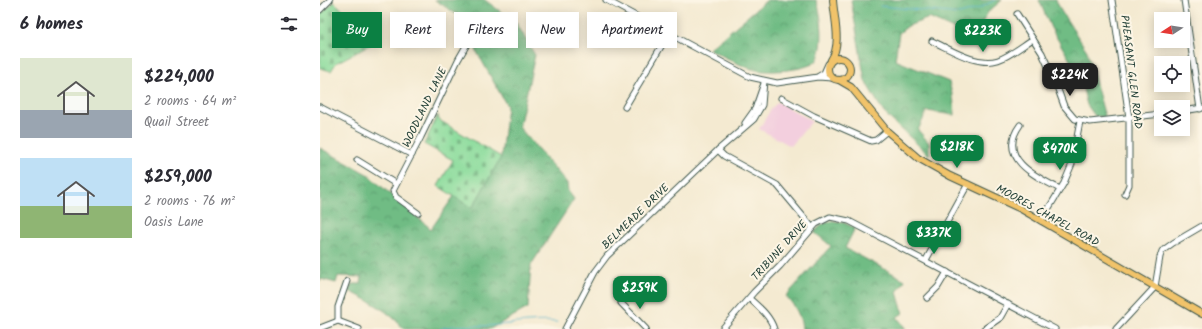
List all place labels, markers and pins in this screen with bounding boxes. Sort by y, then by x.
pin: $223K [955,19,1011,53]
pin: $224K [1042,63,1098,97]
pin: $218K [929,135,985,169]
pin: $470K [1032,137,1088,171]
pin: $337K [906,221,962,255]
pin: $259K [612,276,668,310]

